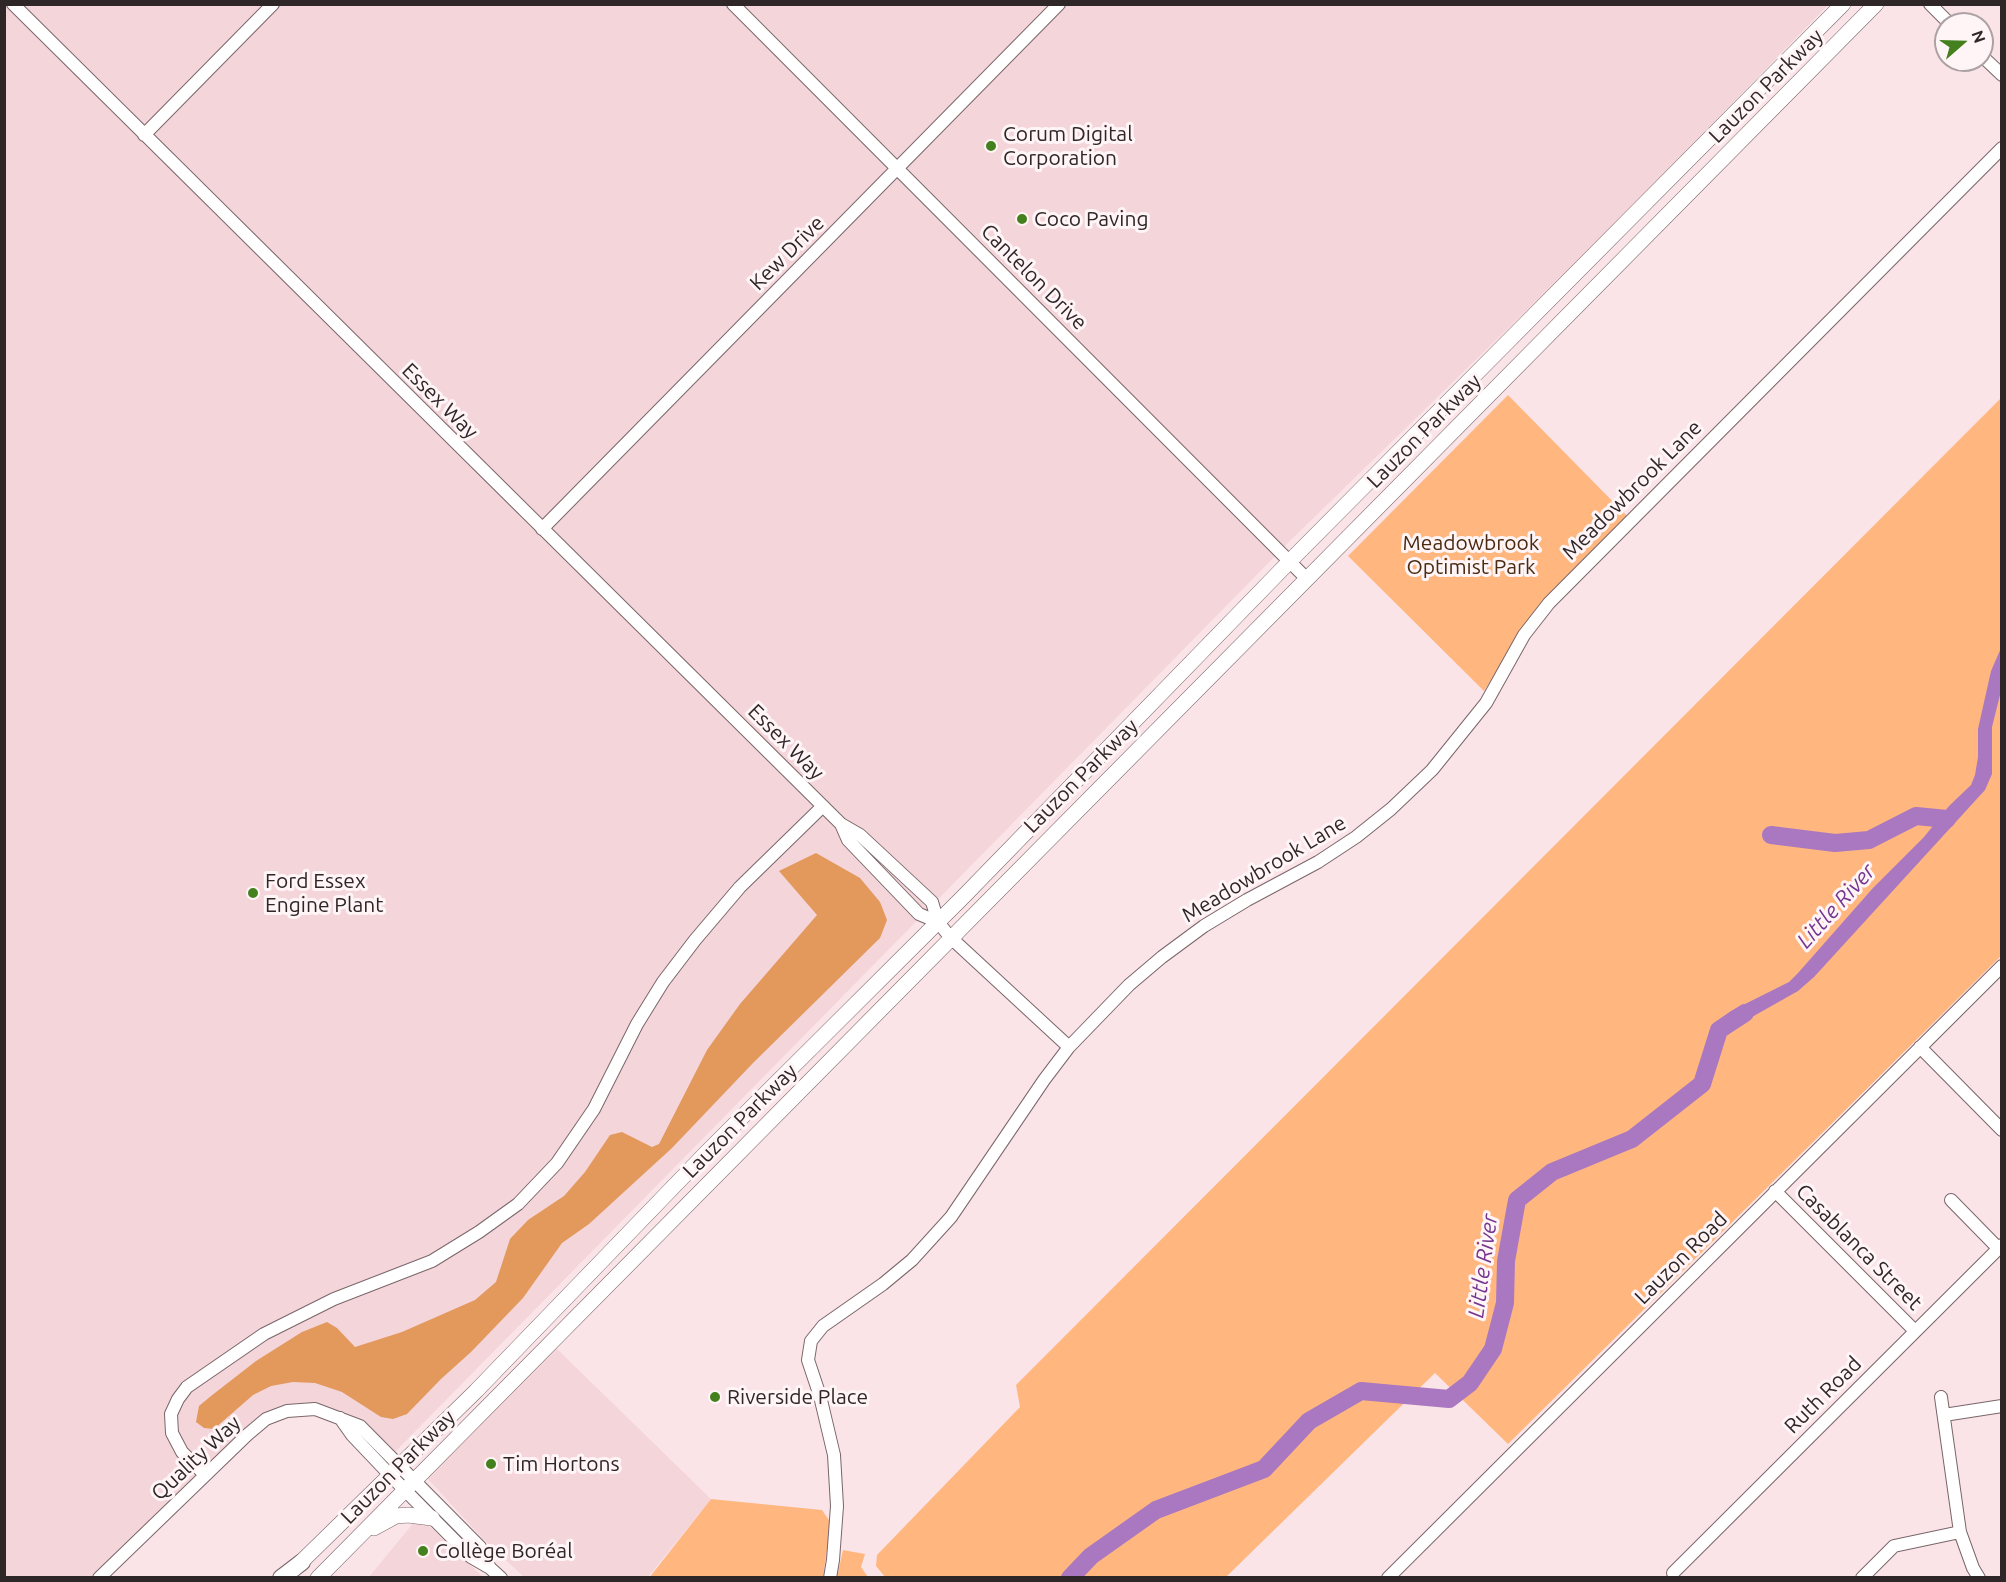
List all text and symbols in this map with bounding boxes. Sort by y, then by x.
north arrow [1934,12,1994,72]
street label: Lauzon Parkway [1704,24,1828,148]
text: N [1969,28,1990,45]
place label: Corum Digital Corporation [1003,121,1133,171]
marker: Corum Digital Corporation [984,139,998,153]
place label: Coco Paving [1034,206,1148,232]
street label: Kew Drive [745,211,829,295]
marker: Coco Paving [1015,212,1029,226]
street label: Cantelon Drive [976,219,1092,335]
street label: Essex Way [397,358,483,444]
street label: Lauzon Parkway [1362,369,1486,493]
street label: Meadowbrook Lane [1557,415,1707,565]
park label: Meadowbrook Optimist Park [1403,530,1539,580]
street label: Essex Way [743,699,829,785]
street label: Lauzon Parkway [1019,714,1143,838]
street label: Meadowbrook Lane [1177,810,1351,928]
water label: Little River [1791,858,1881,954]
place label: Ford Essex Engine Plant [265,868,383,918]
marker: Ford Essex Engine Plant [246,886,260,900]
street label: Lauzon Parkway [678,1059,802,1183]
street label: Casablanca Street [1791,1179,1927,1315]
street label: Lauzon Road [1630,1207,1732,1309]
water label: Little River [1463,1212,1503,1320]
street label: Ruth Road [1779,1351,1867,1439]
place label: Riverside Place [727,1384,868,1410]
marker: Riverside Place [708,1390,722,1404]
street label: Lauzon Parkway [336,1405,460,1529]
street label: Quality Way [146,1410,246,1506]
place label: Tim Hortons [503,1451,620,1477]
marker: Tim Hortons [484,1457,498,1471]
place label: Collège Boréal [435,1538,573,1564]
marker: Collège Boréal [416,1544,430,1558]

